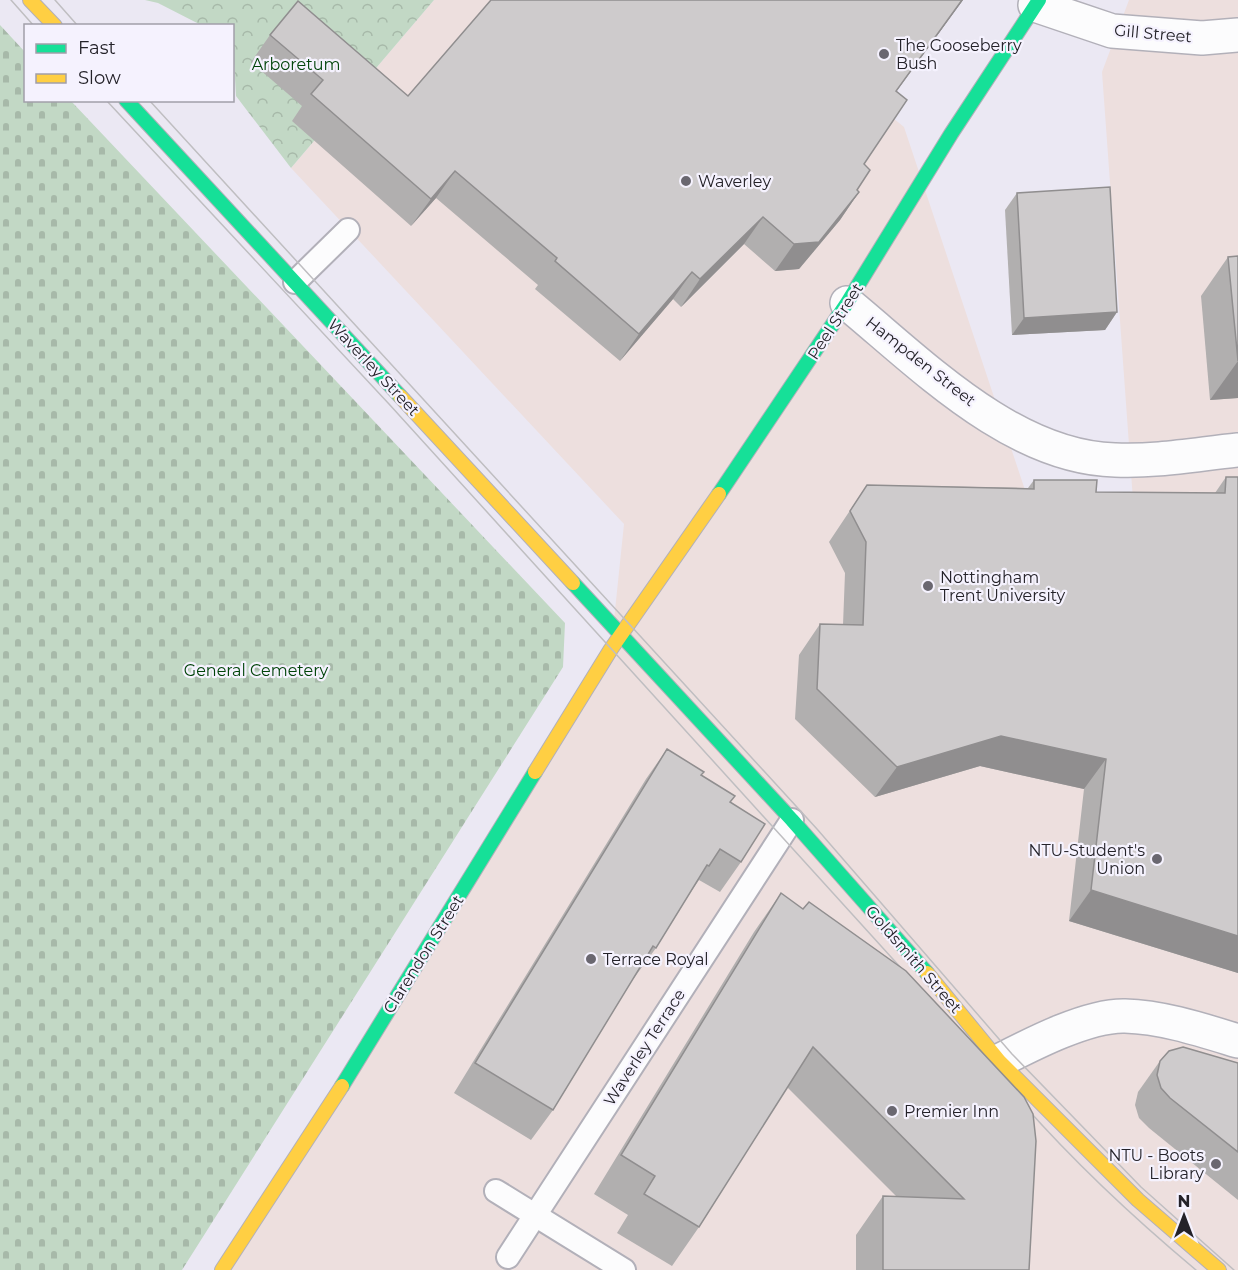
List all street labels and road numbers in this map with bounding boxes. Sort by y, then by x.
street label: Gill Street [1113,21,1193,46]
street label: Peel Street [804,279,867,363]
street label: Hampden Street [862,313,980,410]
street label: Waverley Street [324,315,424,420]
street label: Clarendon Street [379,891,468,1017]
street label: Goldsmith Street [862,902,966,1017]
street label: Waverley Terrace [600,985,689,1109]

